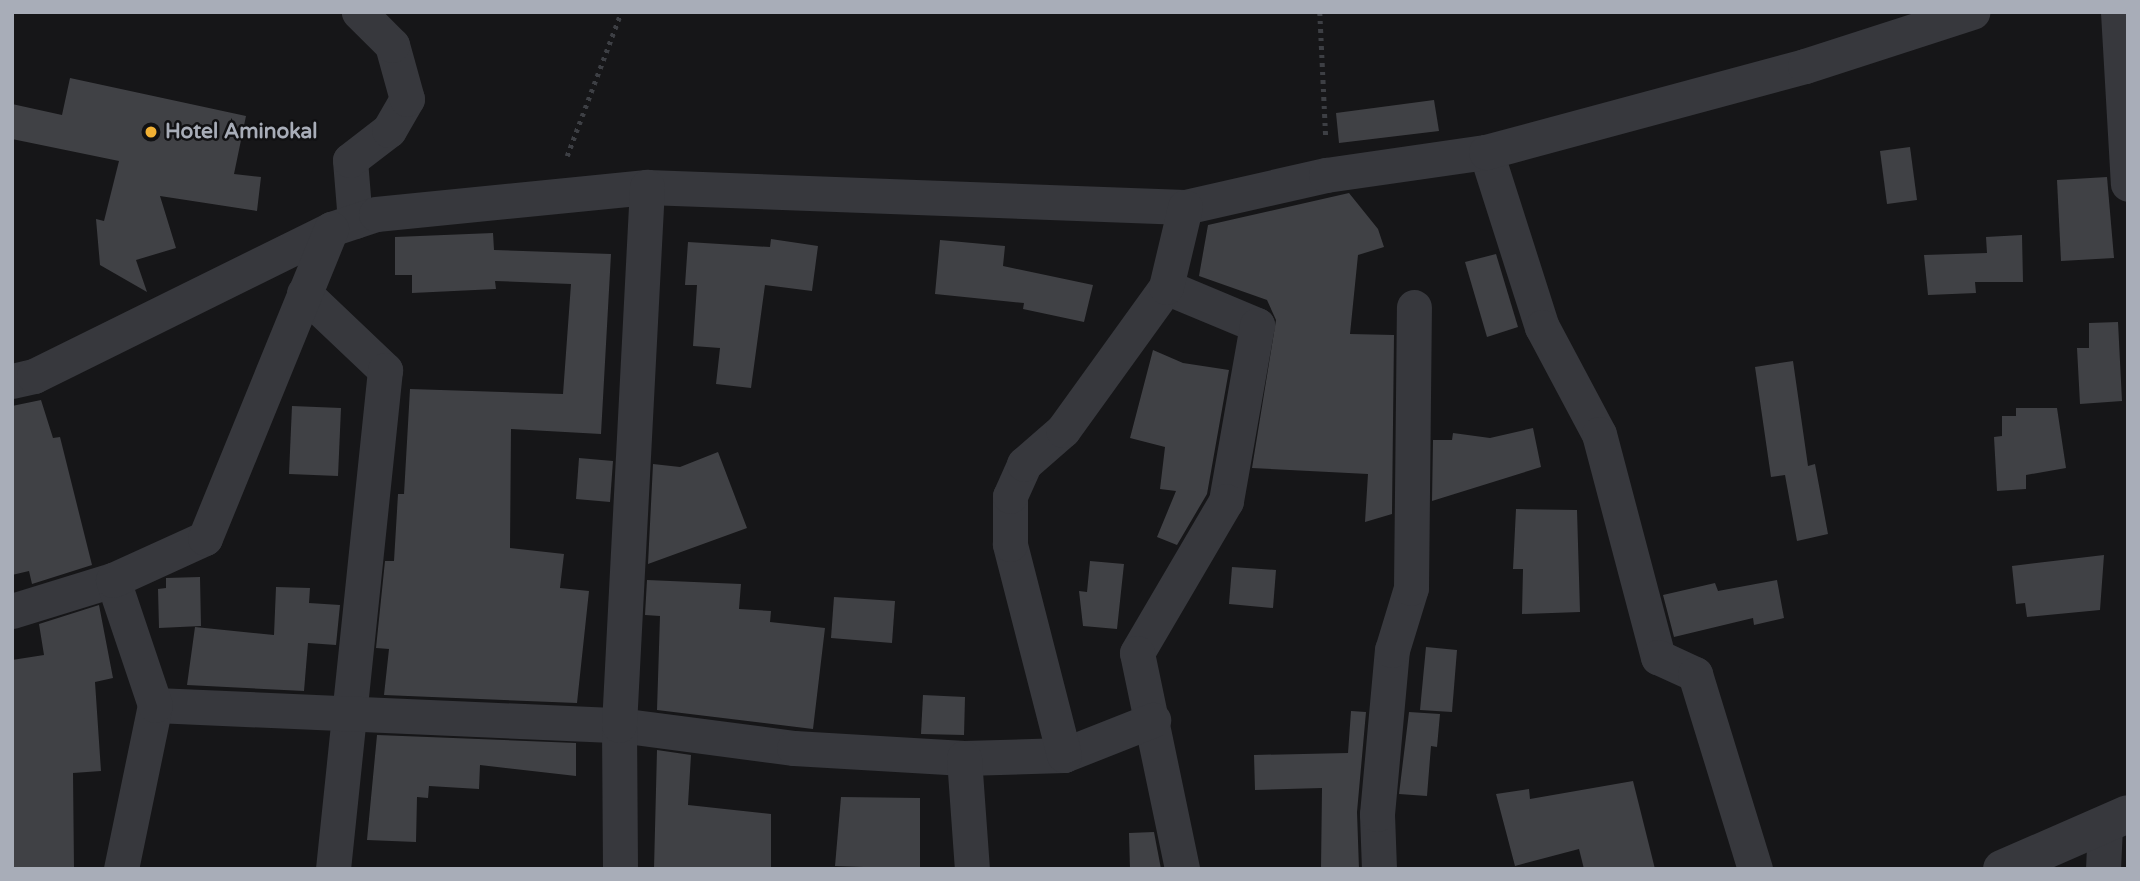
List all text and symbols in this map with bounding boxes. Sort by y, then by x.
place label: Hotel Aminokal [165,119,318,145]
marker: Hotel Aminokal [143,124,159,140]

